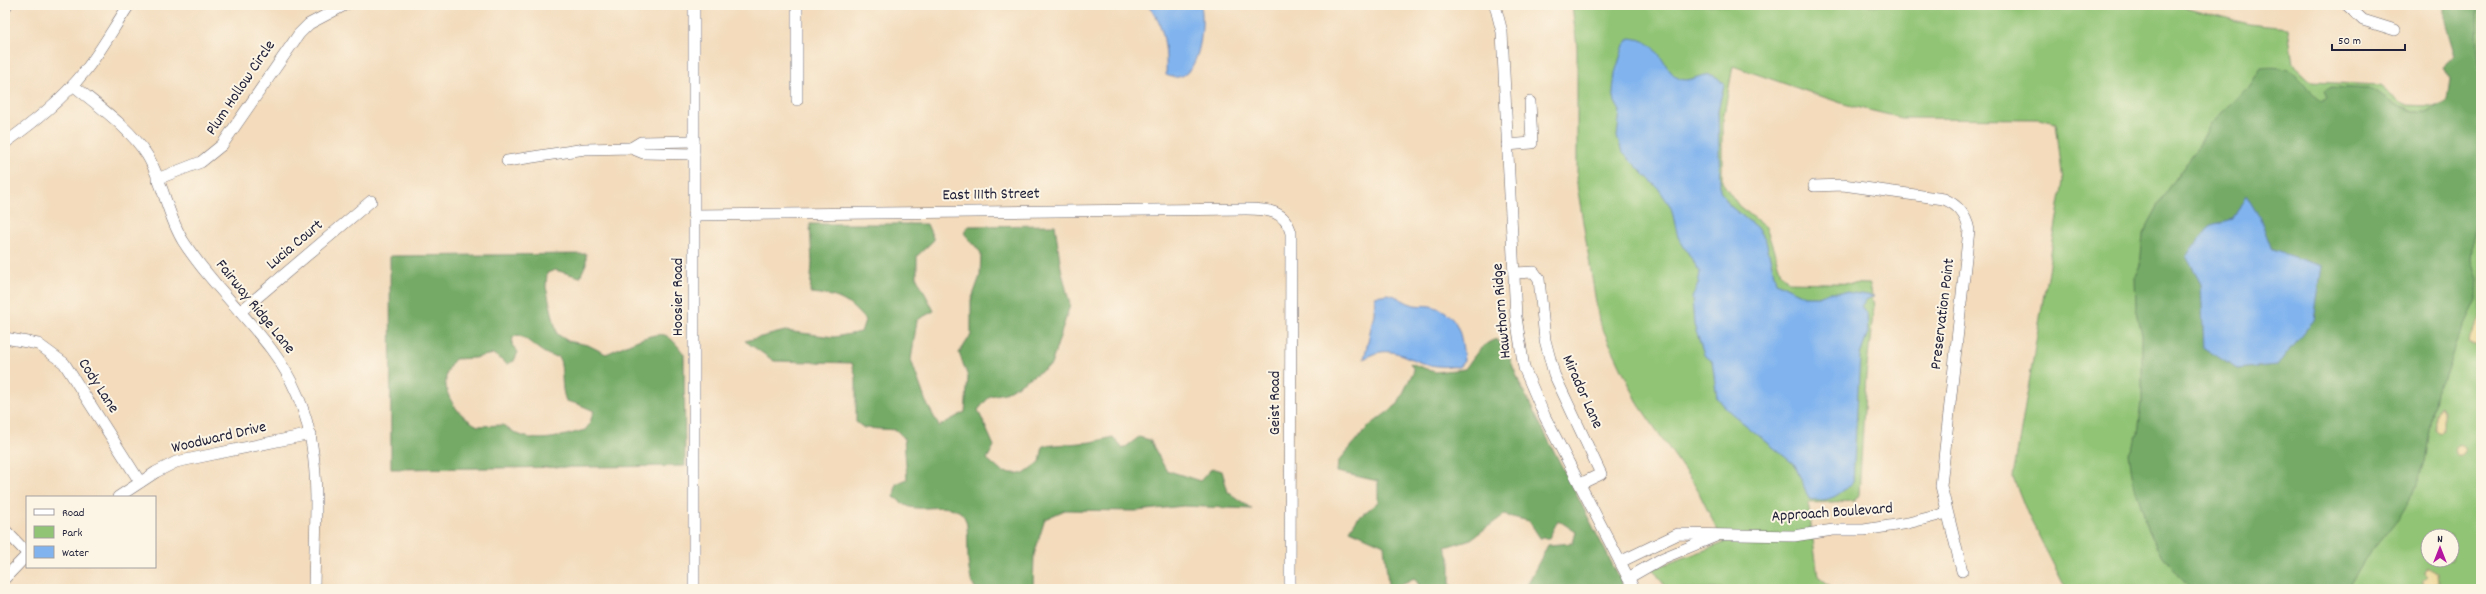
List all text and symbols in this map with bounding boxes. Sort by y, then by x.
scale bar [2332,26,2405,52]
text: 50 m [2338,33,2361,50]
street label: Plum Hollow Circle [201,36,281,140]
street label: East 111th Street [942,183,1040,207]
street label: Lucia Court [262,214,328,276]
street label: Fairway Ridge Lane [210,255,300,359]
street label: Preservation Point [1925,257,1961,371]
street label: Hoosier Road [667,258,690,336]
street label: Hawthorn Ridge [1486,262,1518,360]
street label: Mirador Lane [1556,351,1608,433]
street label: Cody Lane [72,354,124,418]
street label: Geist Road [1264,371,1287,435]
street label: Woodward Drive [169,416,269,460]
legend [26,496,156,568]
street label: Approach Boulevard [1771,497,1893,529]
text: Road [62,505,84,522]
text: Park [62,525,83,542]
north arrow [2420,528,2460,568]
text: N [2437,532,2443,548]
text: Water [62,545,89,562]

